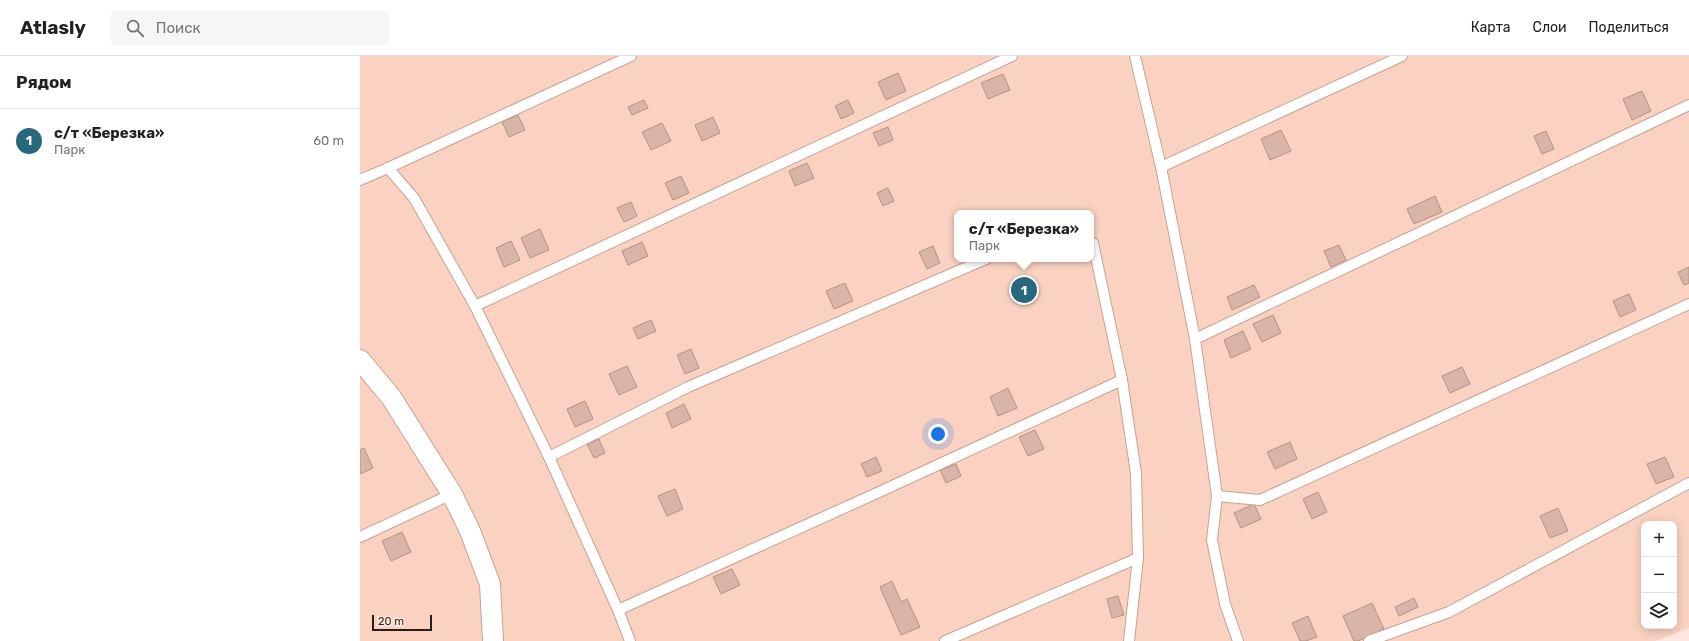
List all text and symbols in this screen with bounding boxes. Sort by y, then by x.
search box [110,10,390,46]
text: Atlasly [20,16,86,39]
icon: search [124,17,146,39]
text: Поиск [156,19,201,37]
text: Карта [1471,19,1511,36]
text: Слои [1533,19,1567,36]
text: Поделиться [1589,19,1669,36]
text: Рядом [16,72,72,92]
text: с/т «Березка» [54,124,164,142]
text: 1 [26,133,32,148]
text: 60 m [313,133,344,148]
text: Парк [54,142,85,157]
popup [954,210,1094,262]
text: с/т «Березка» [969,220,1079,238]
text: Парк [969,238,1000,253]
pin: 1 [1011,275,1037,305]
your location [928,424,948,444]
map controls [1641,521,1677,629]
button: + [1641,521,1677,557]
button: − [1641,557,1677,593]
button: layers [1641,593,1677,629]
scale bar [372,613,432,632]
text: 20 m [378,615,404,628]

